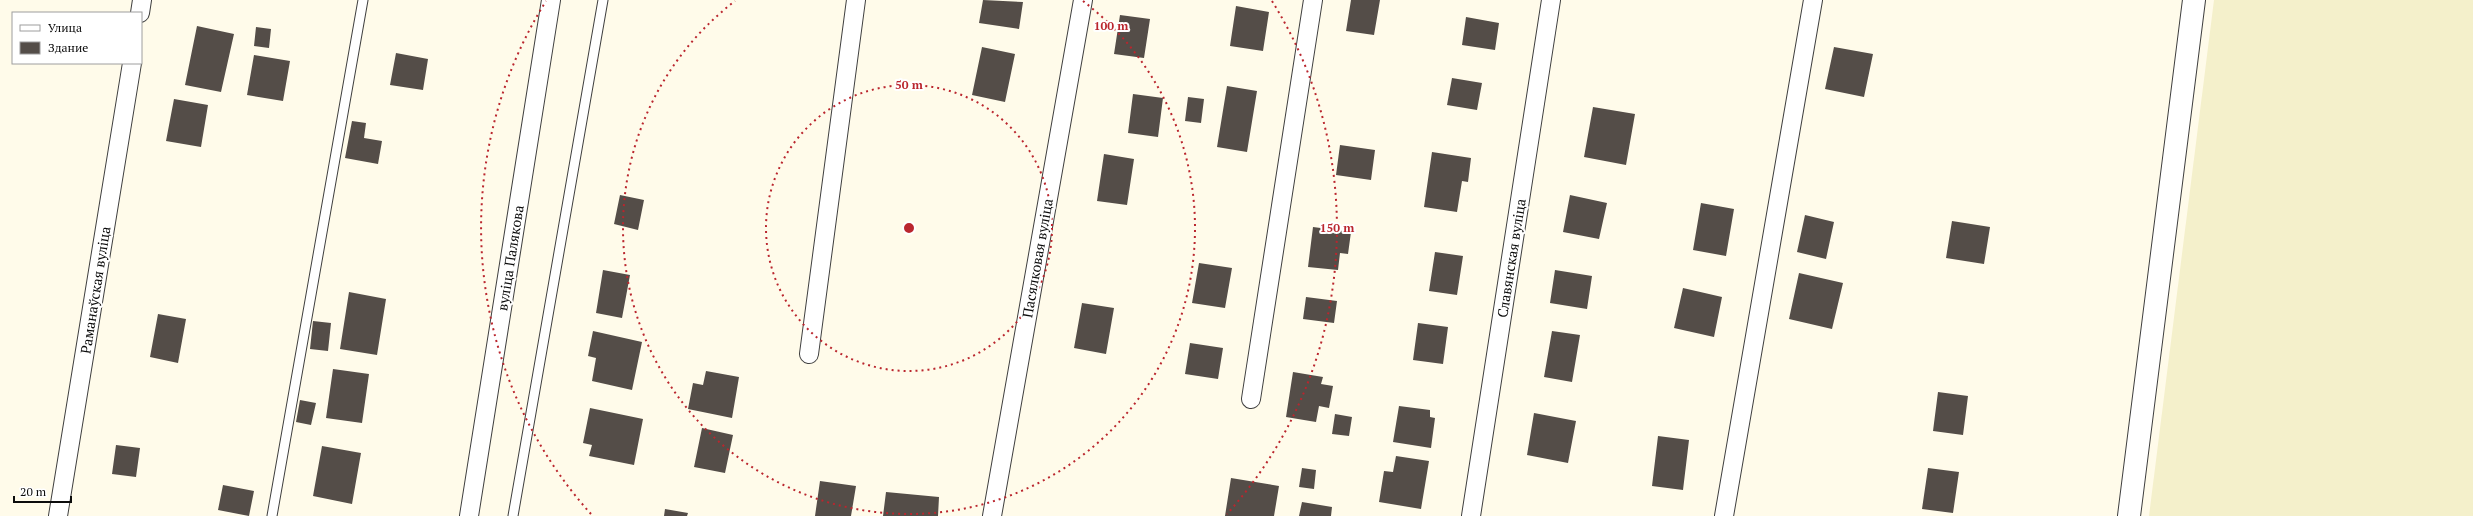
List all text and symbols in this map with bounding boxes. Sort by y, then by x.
legend [12,12,142,64]
text: 100 m [1094,18,1128,33]
text: Улица [48,20,82,35]
text: Здание [48,40,88,55]
text: 50 m [895,77,923,92]
street label: Пасялковая вуліца [1017,197,1057,319]
street label: Славянская вуліца [1492,197,1530,319]
street label: вуліца Палякова [492,204,528,312]
text: 150 m [1320,220,1354,235]
centre of rings [902,221,916,235]
street label: Раманаўская вуліца [76,225,114,355]
scale bar [14,478,71,504]
text: 20 m [20,484,47,499]

